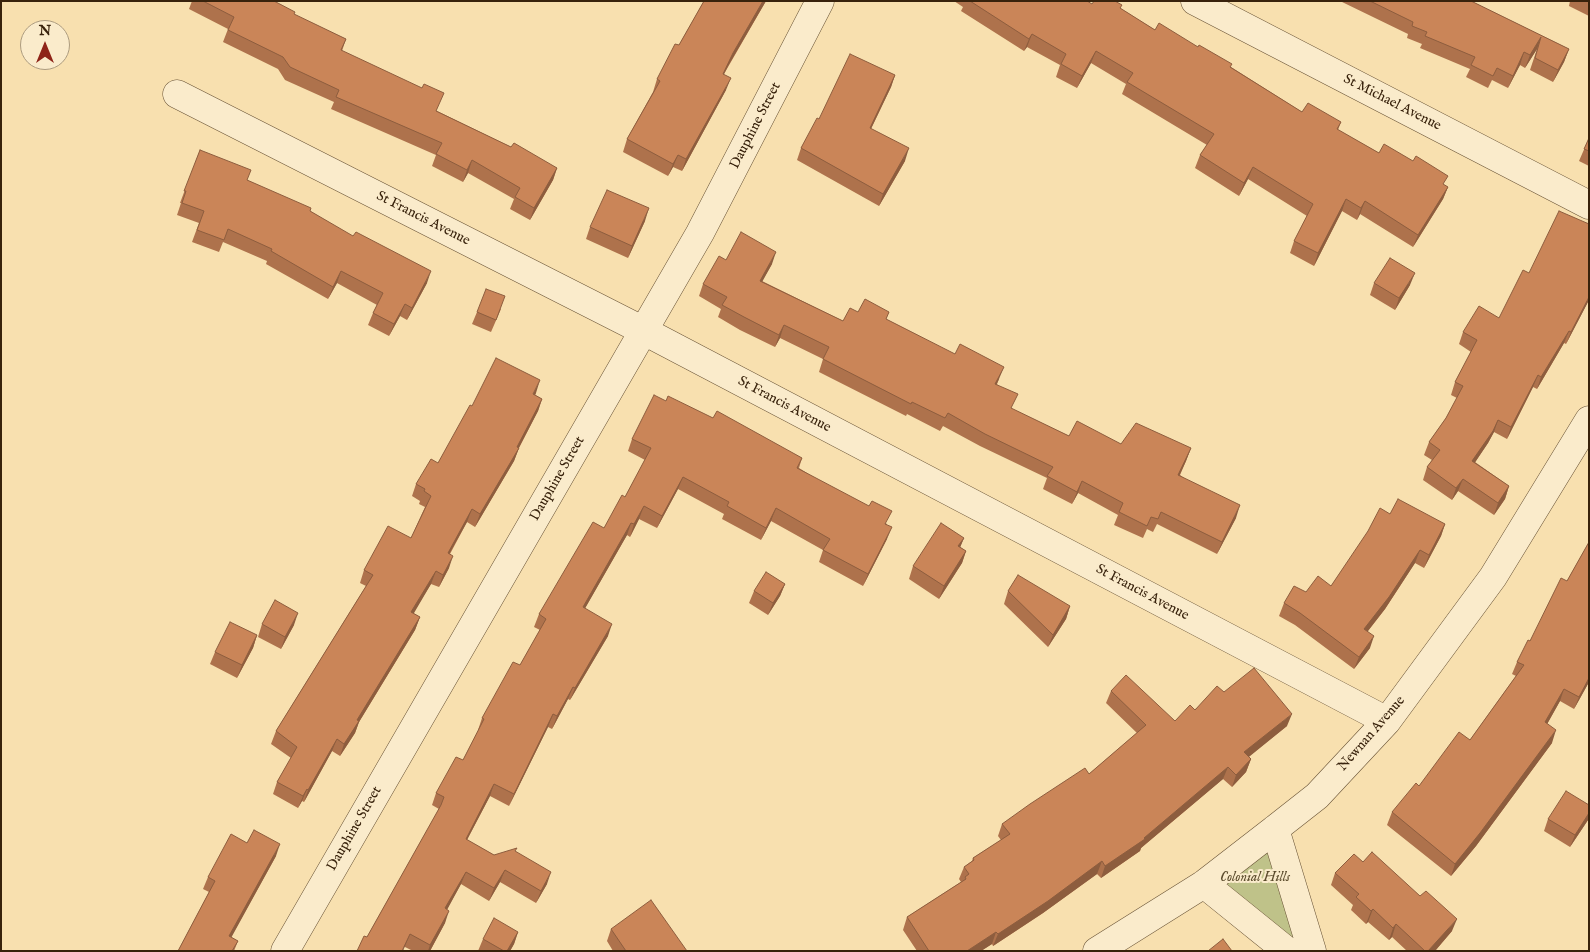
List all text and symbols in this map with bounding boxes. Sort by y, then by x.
north arrow [20,20,70,70]
text: N [39,22,51,40]
street label: St Michael Avenue [1340,71,1444,135]
street label: Dauphine Street [727,80,785,172]
street label: St Francis Avenue [373,188,473,250]
street label: St Francis Avenue [735,373,833,437]
street label: Dauphine Street [527,434,589,524]
street label: St Francis Avenue [1093,561,1191,625]
street label: Newnan Avenue [1335,693,1409,775]
street label: Dauphine Street [324,784,386,874]
park label: Colonial Hills [1220,870,1290,886]

